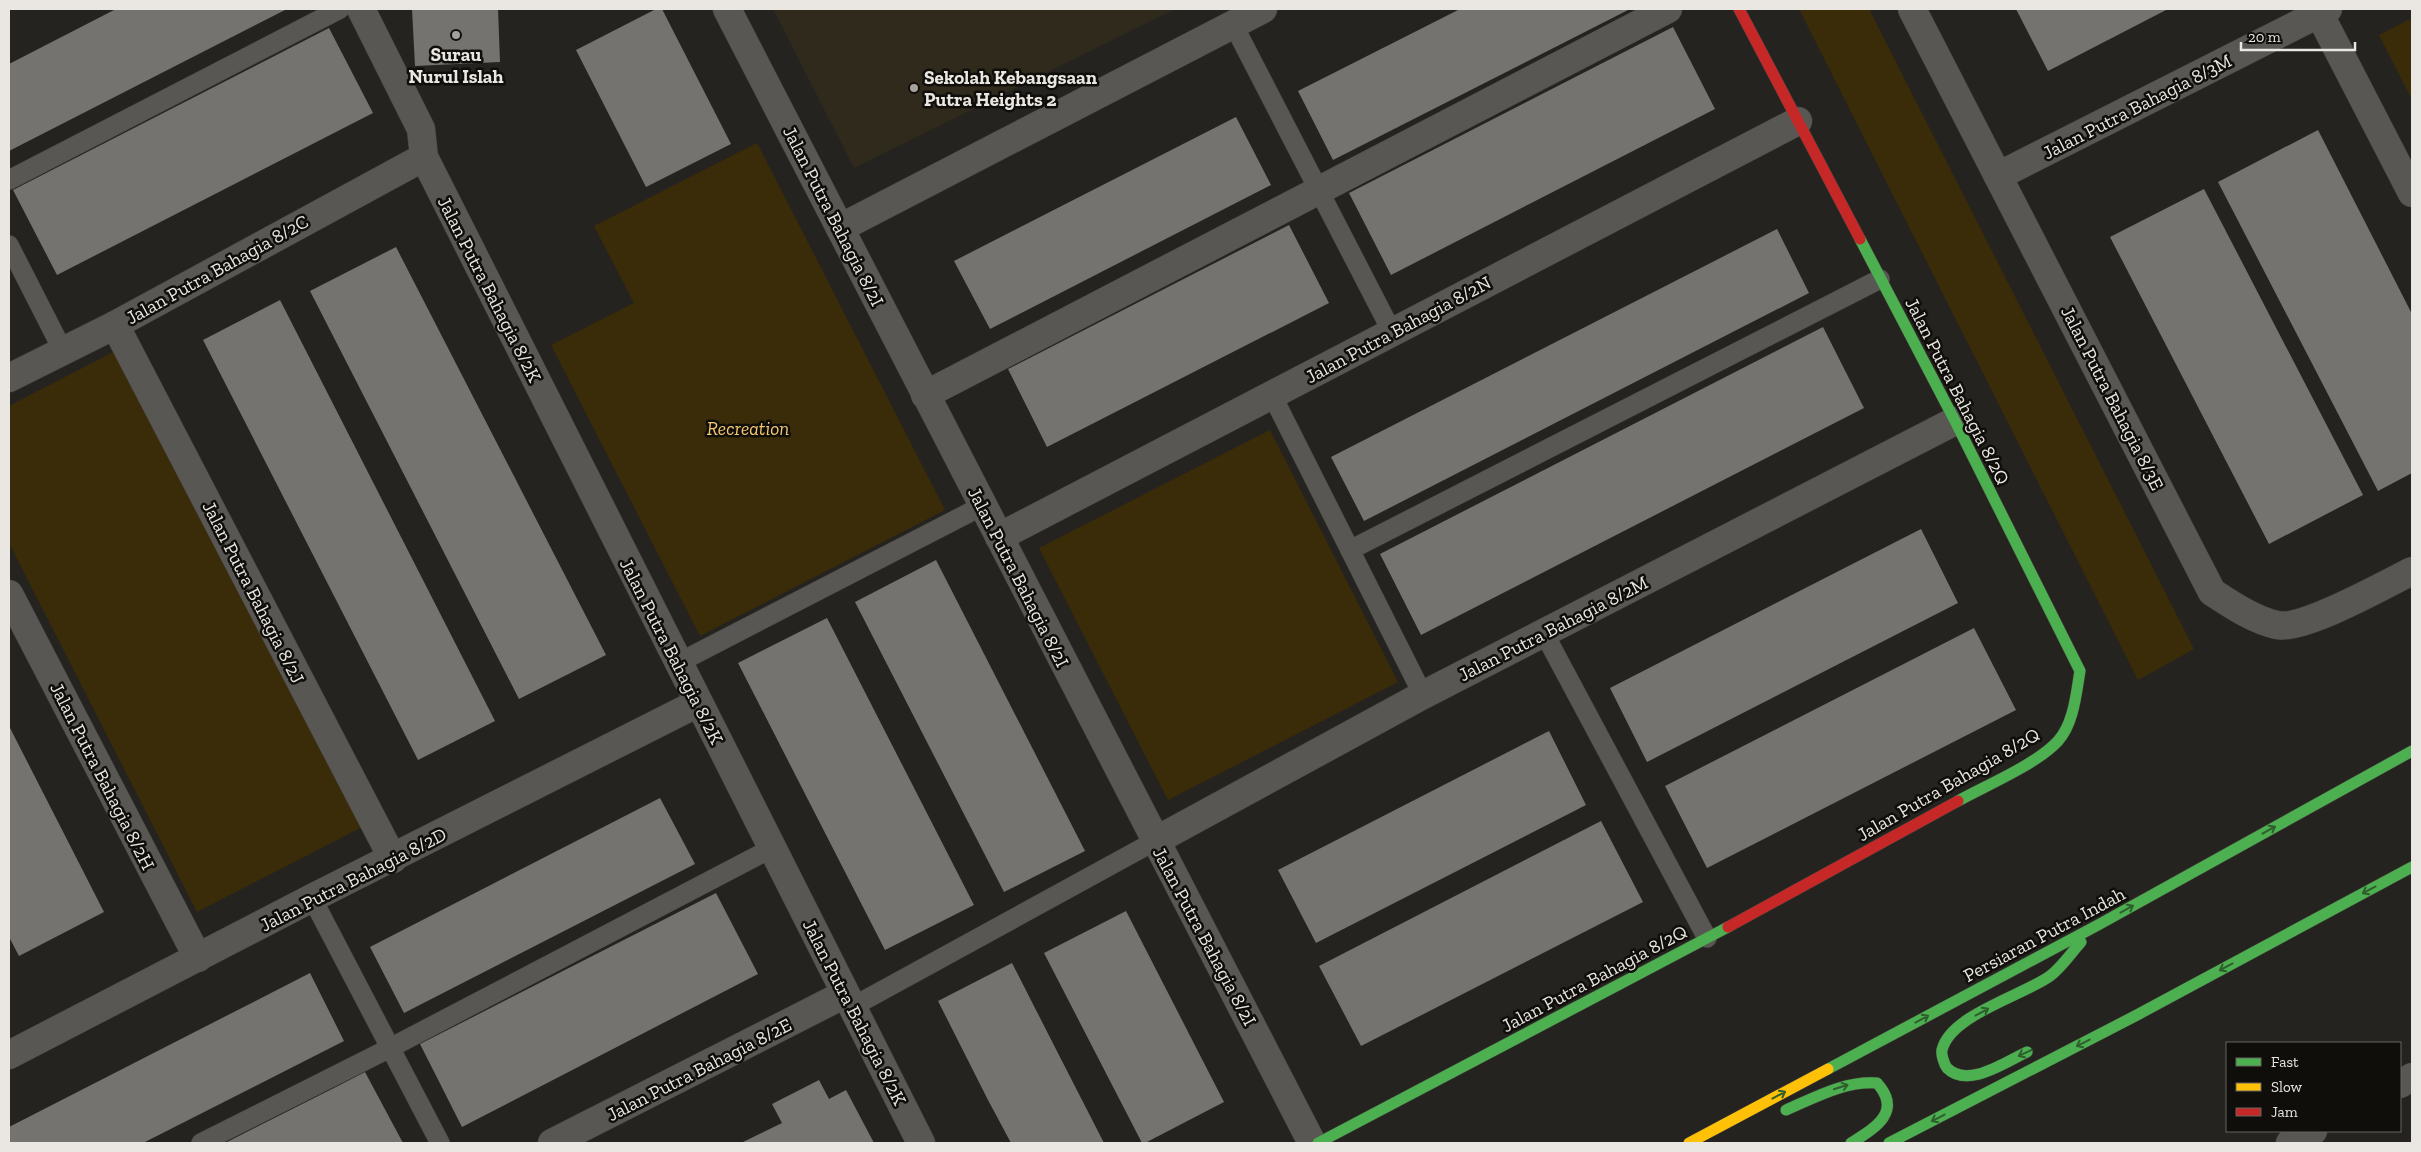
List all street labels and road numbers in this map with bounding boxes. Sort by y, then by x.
street label: Jalan Putra Bahagia 8/3M [2039,49,2236,164]
street label: Jalan Putra Bahagia 8/2I [778,122,889,310]
street label: Jalan Putra Bahagia 8/2K [433,193,547,386]
street label: Jalan Putra Bahagia 8/2C [122,210,312,329]
street label: Jalan Putra Bahagia 8/2N [1302,271,1495,388]
street label: Jalan Putra Bahagia 8/2Q [1900,294,2015,489]
street label: Jalan Putra Bahagia 8/3E [2056,302,2169,494]
street label: Jalan Putra Bahagia 8/2I [963,483,1074,671]
street label: Jalan Putra Bahagia 8/2J [198,497,310,687]
street label: Jalan Putra Bahagia 8/2K [615,555,729,748]
street label: Jalan Putra Bahagia 8/2M [1455,571,1652,686]
street label: Jalan Putra Bahagia 8/2H [45,679,160,874]
street label: Jalan Putra Bahagia 8/2Q [1853,723,2044,846]
street label: Jalan Putra Bahagia 8/2D [256,822,450,936]
street label: Jalan Putra Bahagia 8/2I [1148,843,1261,1029]
street label: Persiaran Putra Indah [1959,882,2129,987]
street label: Jalan Putra Bahagia 8/2K [798,916,912,1109]
street label: Jalan Putra Bahagia 8/2Q [1498,920,1691,1037]
street label: Jalan Putra Bahagia 8/2E [603,1013,795,1126]

